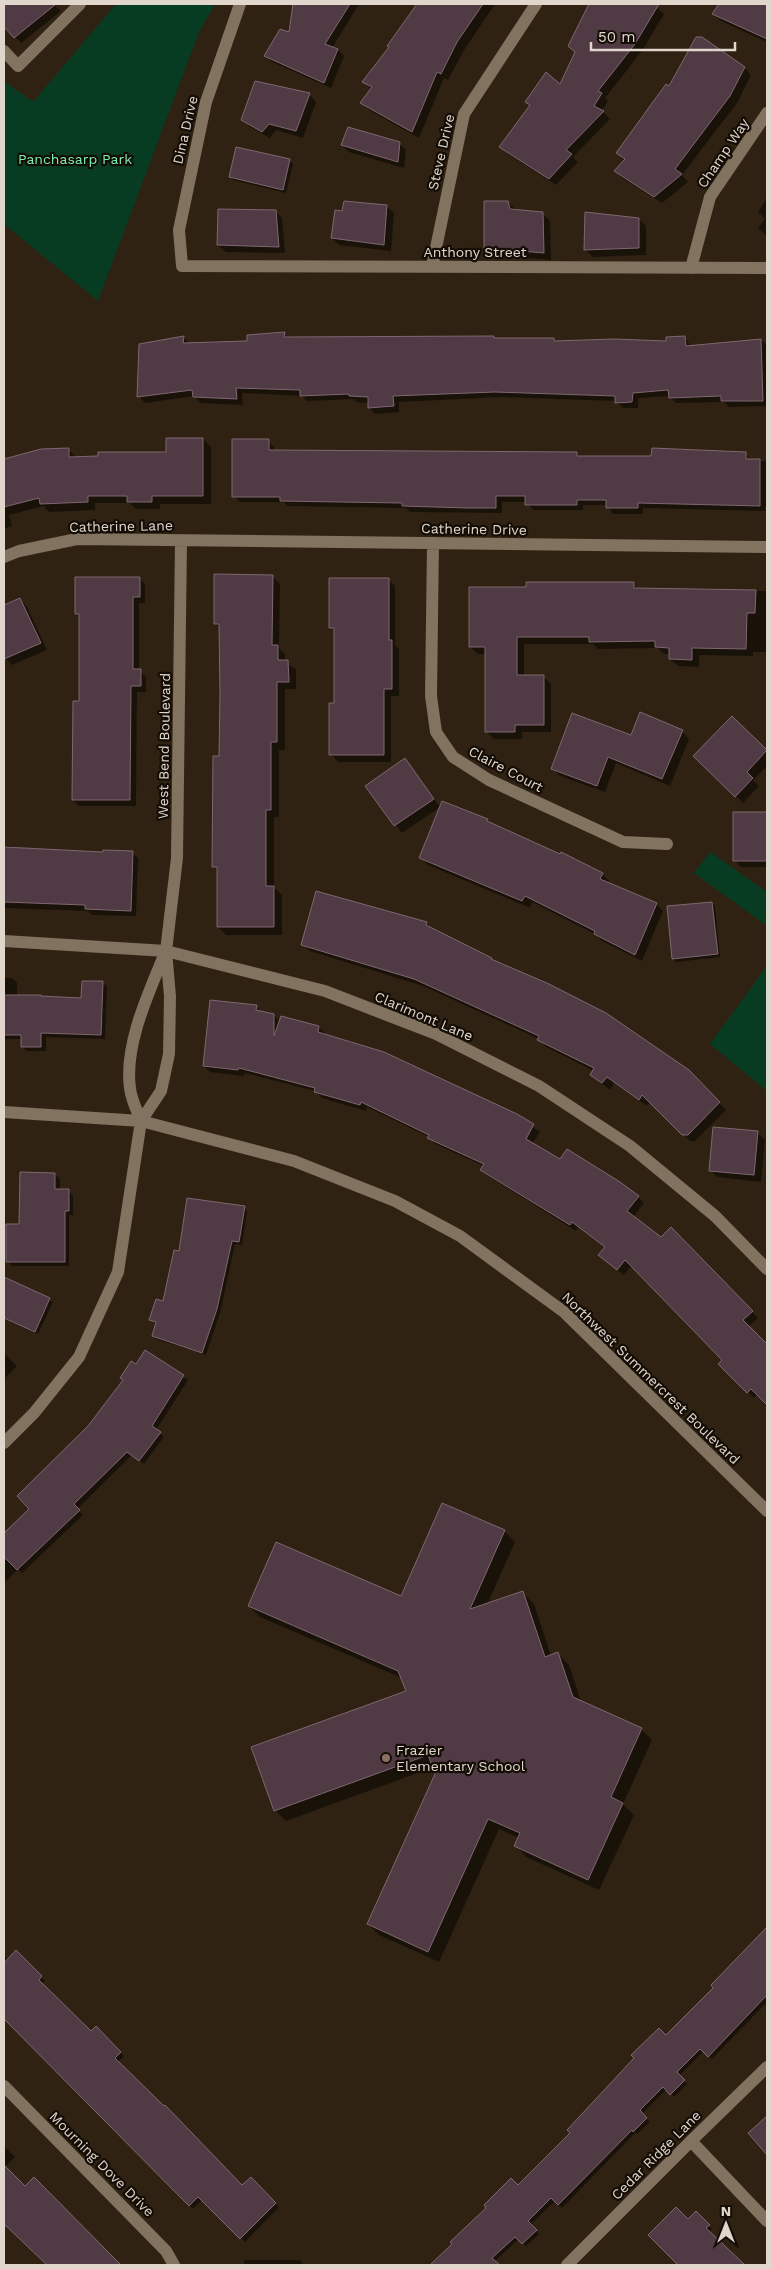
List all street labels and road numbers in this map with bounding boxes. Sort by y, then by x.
street label: Dina Drive [169,94,201,166]
street label: Steve Drive [424,112,458,192]
street label: Champ Way [694,115,753,191]
street label: Anthony Street [424,244,527,260]
street label: Catherine Lane [69,517,173,535]
street label: Catherine Drive [421,520,527,538]
street label: West Bend Boulevard [155,673,173,819]
street label: Claire Court [466,743,546,795]
street label: Clarimont Lane [372,988,476,1044]
street label: Northwest Summercrest Boulevard [559,1289,743,1467]
street label: Cedar Ridge Lane [608,2107,704,2203]
street label: Mourning Dove Drive [46,2108,158,2220]

